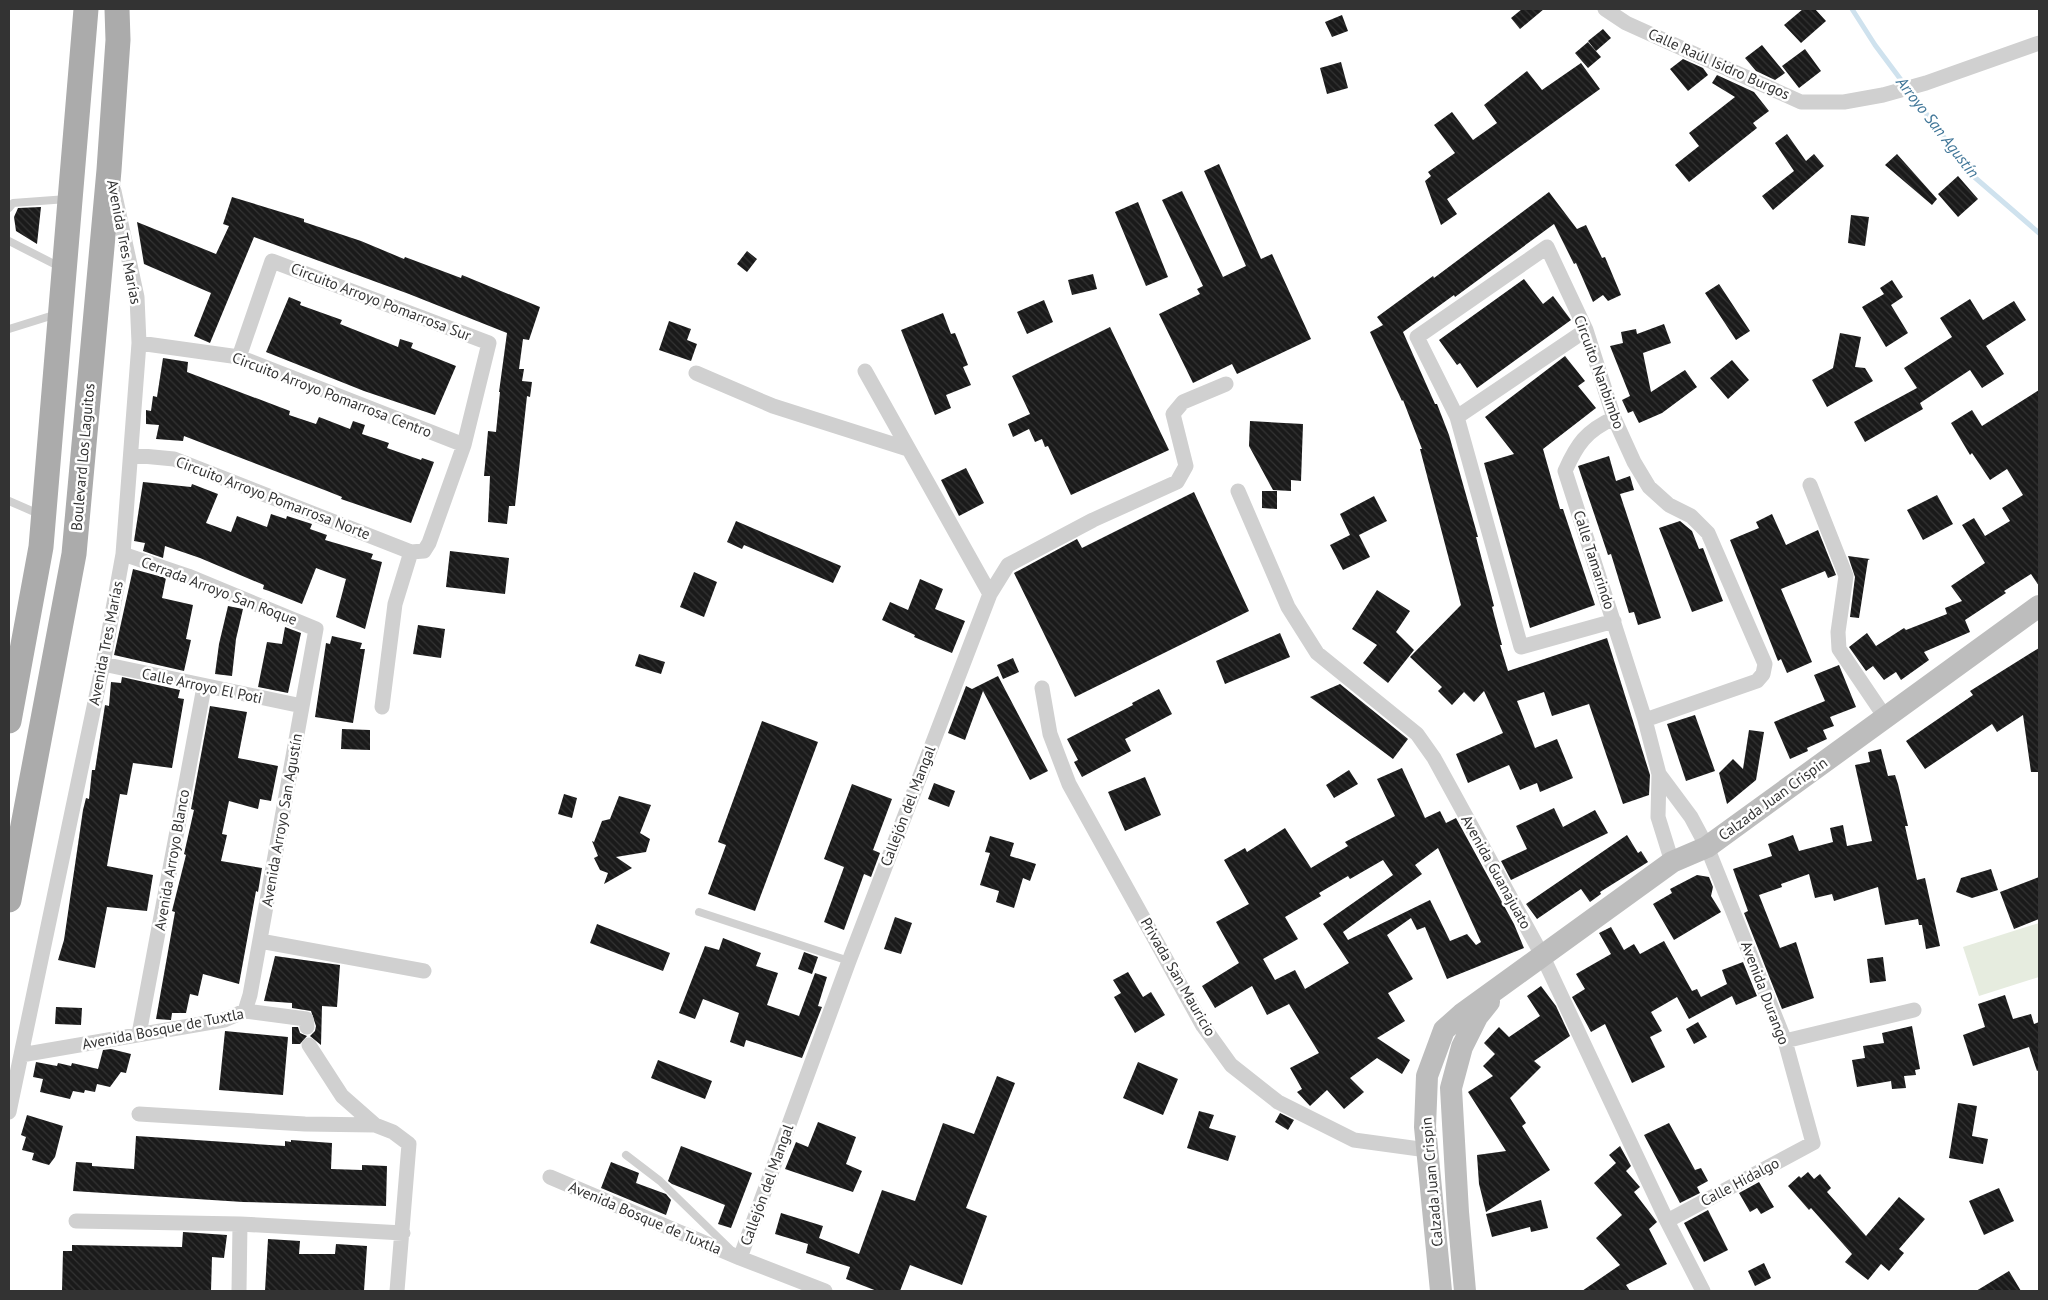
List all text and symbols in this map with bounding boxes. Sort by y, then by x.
street label: Calle Raúl Isidro Burgos [1645,24,1793,103]
water label: Arroyo San Agustín [1892,72,1984,182]
street label: Avenida Tres Marías [103,178,146,306]
street label: Circuito Arroyo Pomarrosa Sur [288,258,474,345]
street label: Circuito Nanbimbo [1570,312,1629,431]
street label: Circuito Arroyo Pomarrosa Centro [230,348,435,441]
street label: Boulevard Los Laguitos [67,382,98,531]
street label: Circuito Arroyo Pomarrosa Norte [173,452,373,543]
street label: Calle Tamarindo [1570,508,1619,612]
street label: Cerrada Arroyo San Roque [138,552,300,629]
street label: Avenida Tres Marías [84,579,127,707]
street label: Calle Arroyo El Poti [140,663,264,708]
street label: Avenida Arroyo San Agustín [257,732,306,908]
street label: Callejón del Mangal [876,742,940,869]
street label: Calzada Juan Crispin [1715,753,1831,844]
street label: Avenida Arroyo Blanco [150,788,193,932]
street label: Avenida Guanajuato [1457,811,1536,932]
street label: Privada San Mauricio [1137,914,1220,1040]
street label: Avenida Durango [1737,938,1794,1047]
street label: Avenida Bosque de Tuxtla [80,1004,245,1054]
street label: Calzada Juan Crispin [1416,1116,1447,1248]
street label: Callejón del Mangal [736,1121,798,1248]
street label: Calle Hidalgo [1697,1153,1782,1210]
street label: Avenida Bosque de Tuxtla [566,1177,725,1258]

